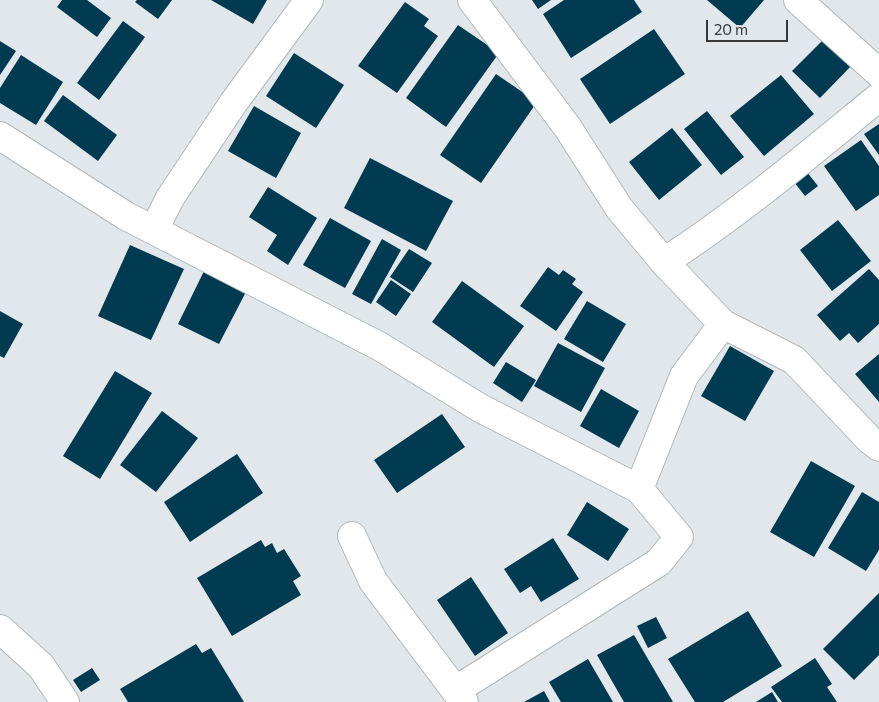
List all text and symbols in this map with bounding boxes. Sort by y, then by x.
scale bar [709,10,792,42]
text: 20 m [714,20,748,38]

